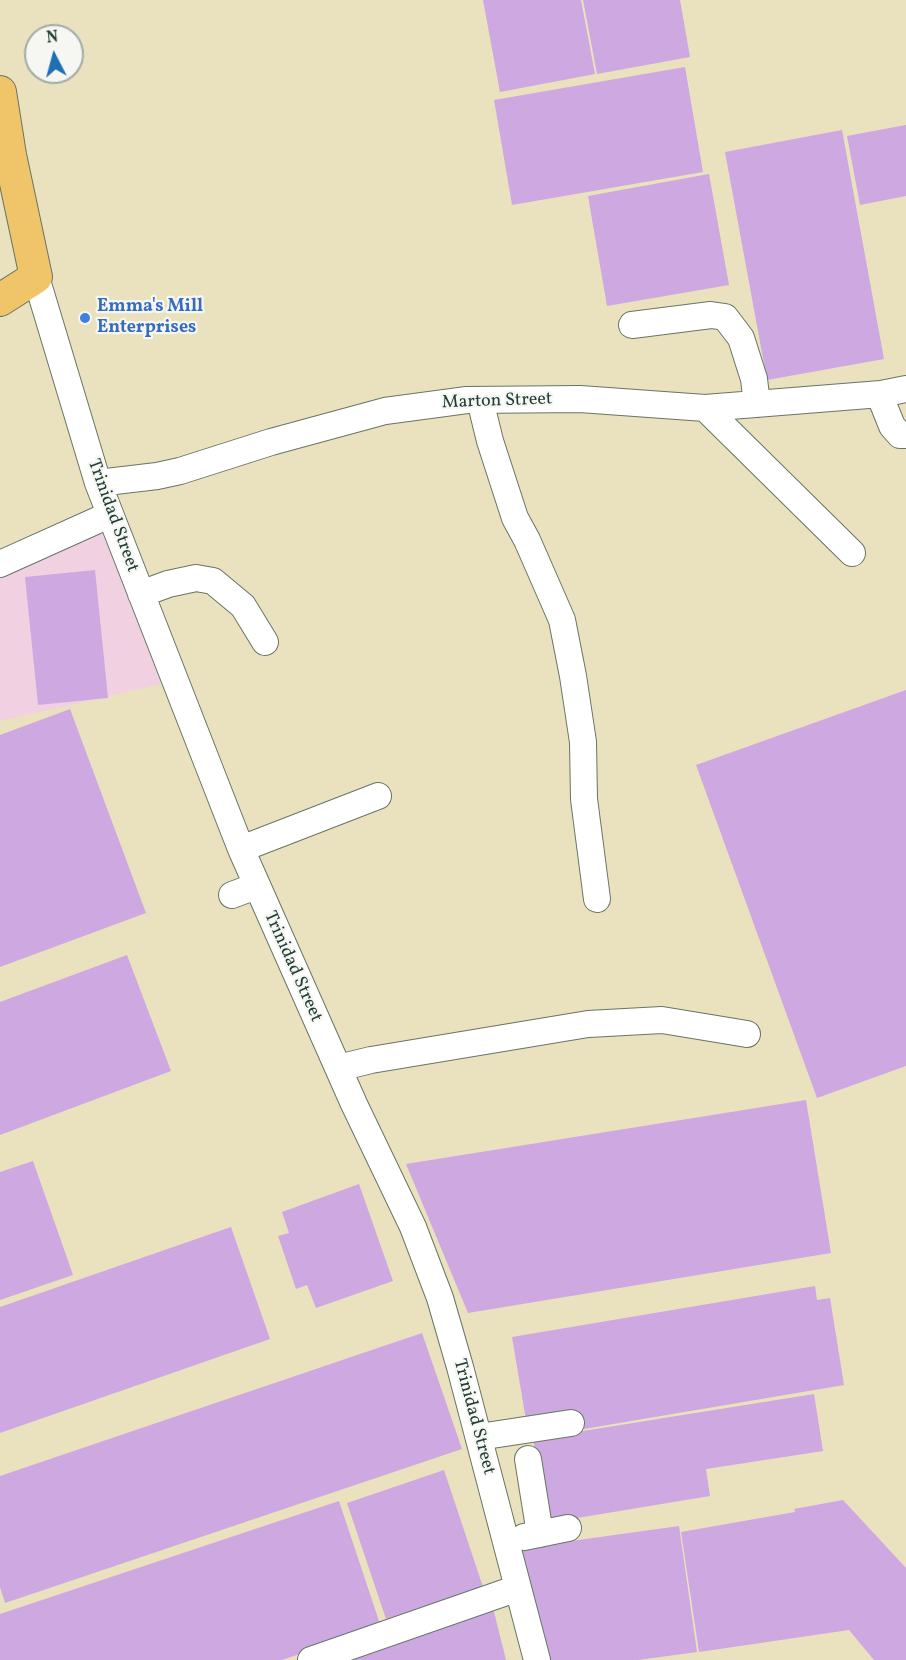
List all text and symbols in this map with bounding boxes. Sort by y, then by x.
north arrow [24,24,84,84]
text: N [45,27,59,50]
place label: Emma's Mill Enterprises [97,297,203,340]
marker: Emma's Mill Enterprises [78,311,92,325]
street label: Marton Street [441,389,553,415]
street label: Trinidad Street [82,456,142,576]
street label: Trinidad Street [258,908,326,1026]
street label: Trinidad Street [447,1357,499,1477]

